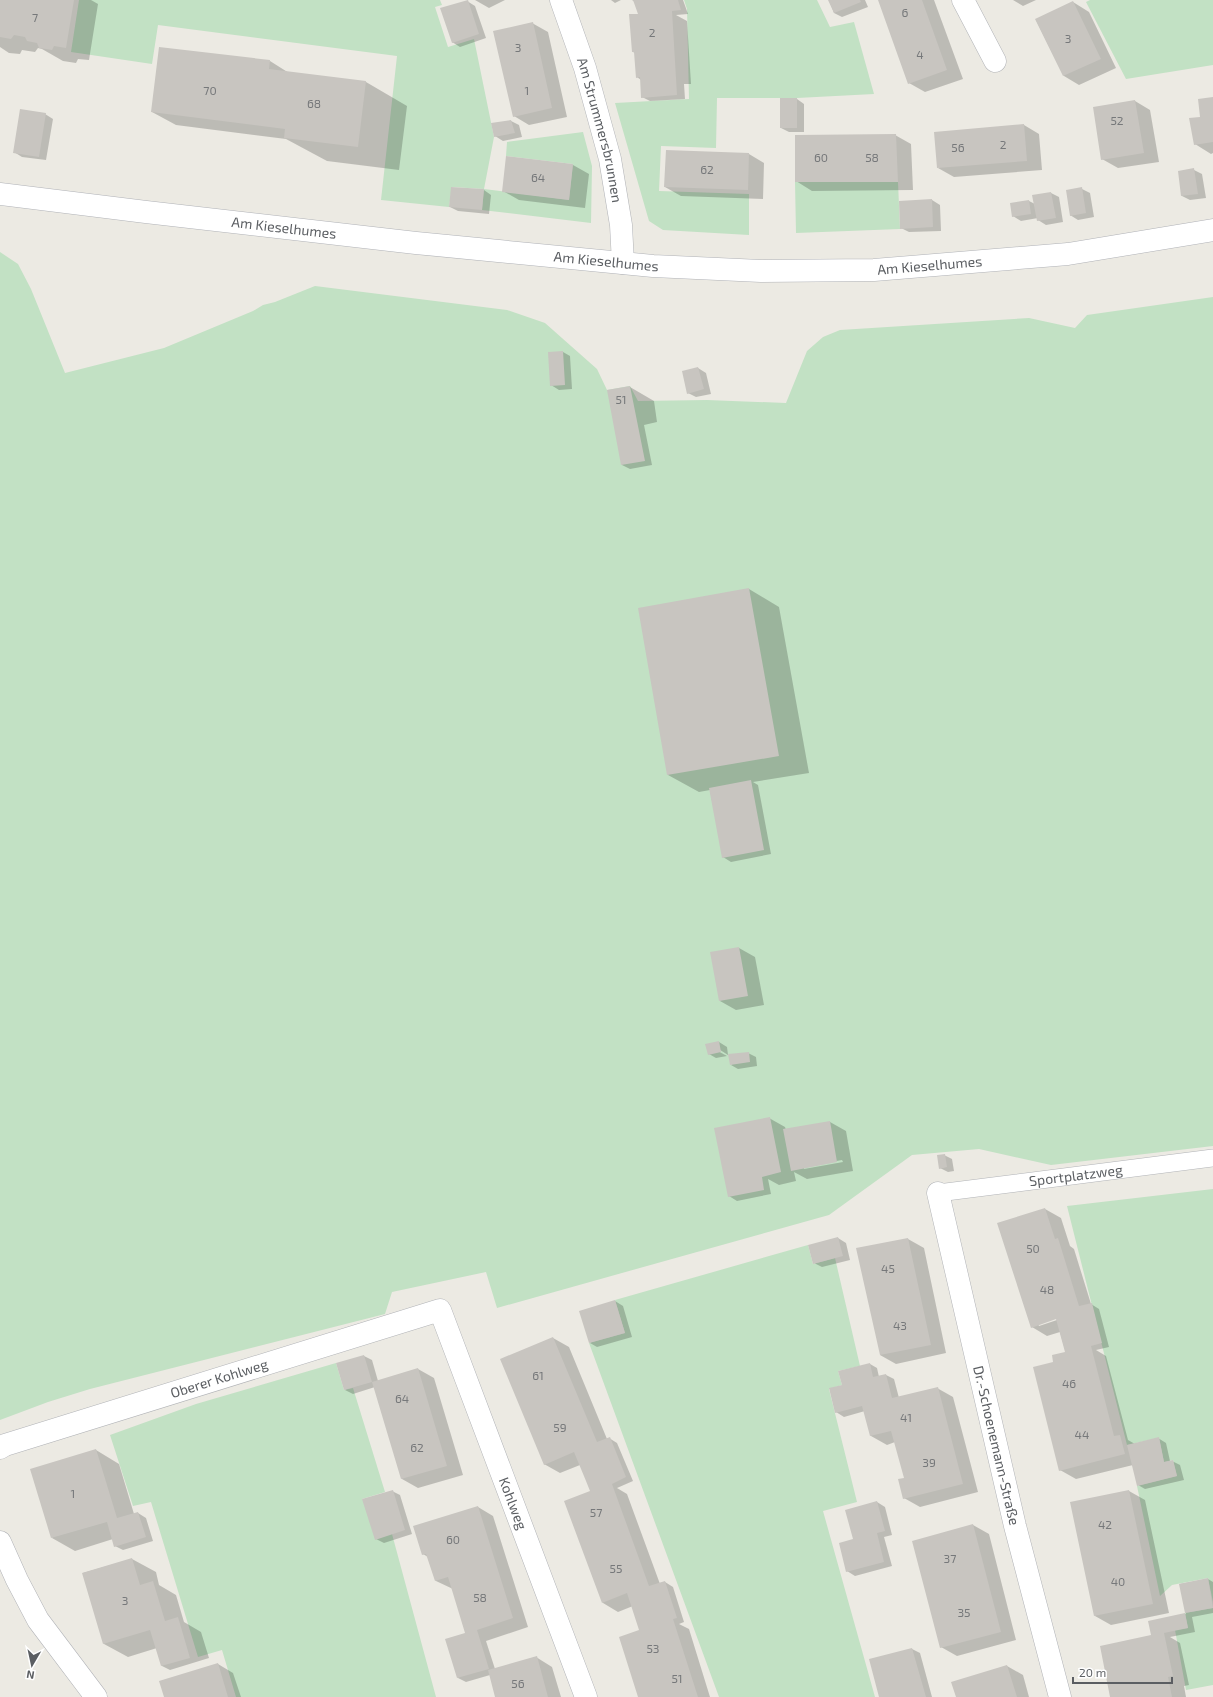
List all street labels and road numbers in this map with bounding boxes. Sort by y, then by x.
street label: Am Strummersbrunnen [574,55,626,204]
street label: Am Kieselhumes [231,213,337,242]
street label: Am Kieselhumes [553,247,659,274]
street label: Am Kieselhumes [876,252,983,278]
street label: Sportplatzweg [1028,1161,1124,1189]
street label: Oberer Kohlweg [168,1355,270,1401]
street label: Dr.-Schoenemann-Straße [970,1364,1024,1527]
street label: Kohlweg [496,1474,531,1532]

